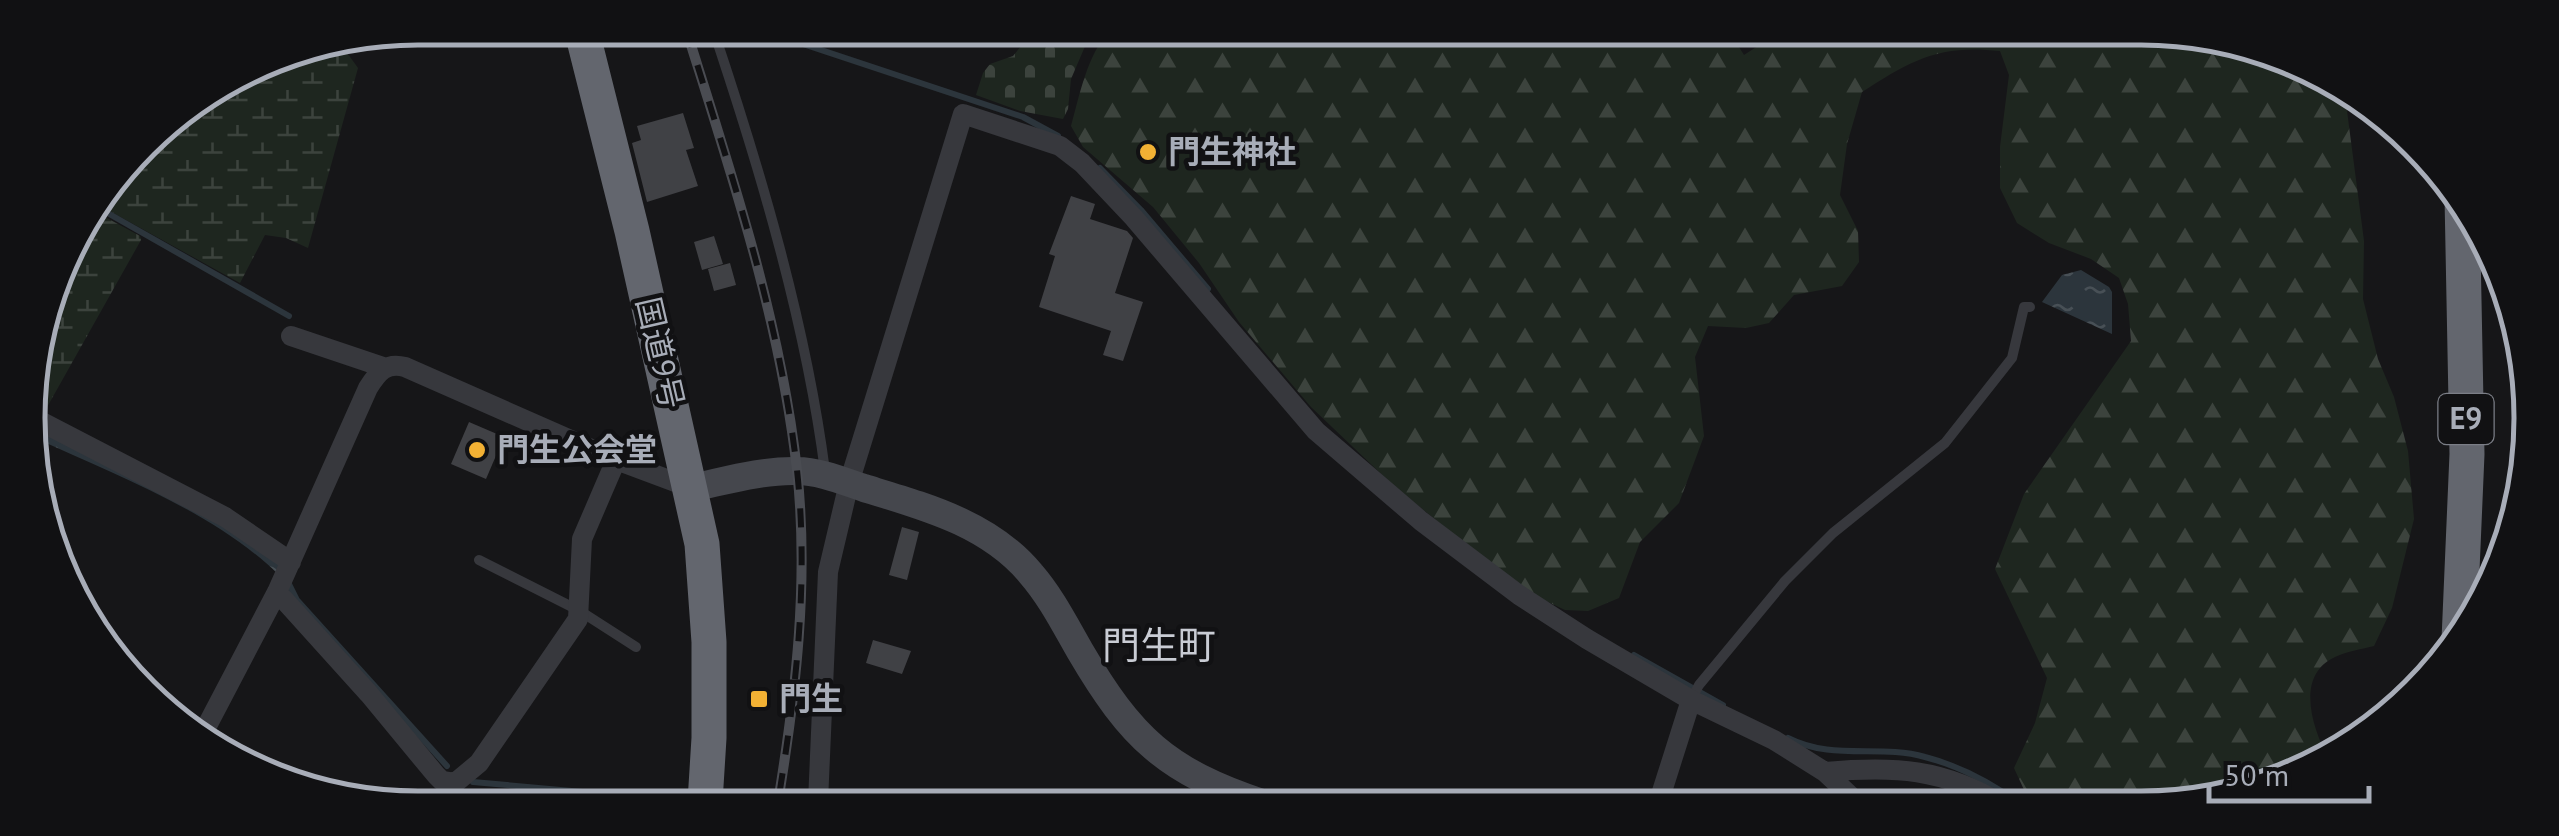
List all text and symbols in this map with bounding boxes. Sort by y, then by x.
place label: 門生神社 [1168,130,1296,172]
marker: 門生神社 [1137,141,1159,163]
street label: 国道9号 [628,293,694,413]
road number: E9 [2438,394,2494,444]
place label: 門生公会堂 [497,428,657,470]
marker: 門生公会堂 [466,439,488,461]
district label: 門生町 [1102,620,1216,669]
place label: 門生 [779,677,843,719]
marker: 門生 [748,688,770,710]
scale bar [2209,741,2369,803]
text: 50 m [2224,755,2289,794]

